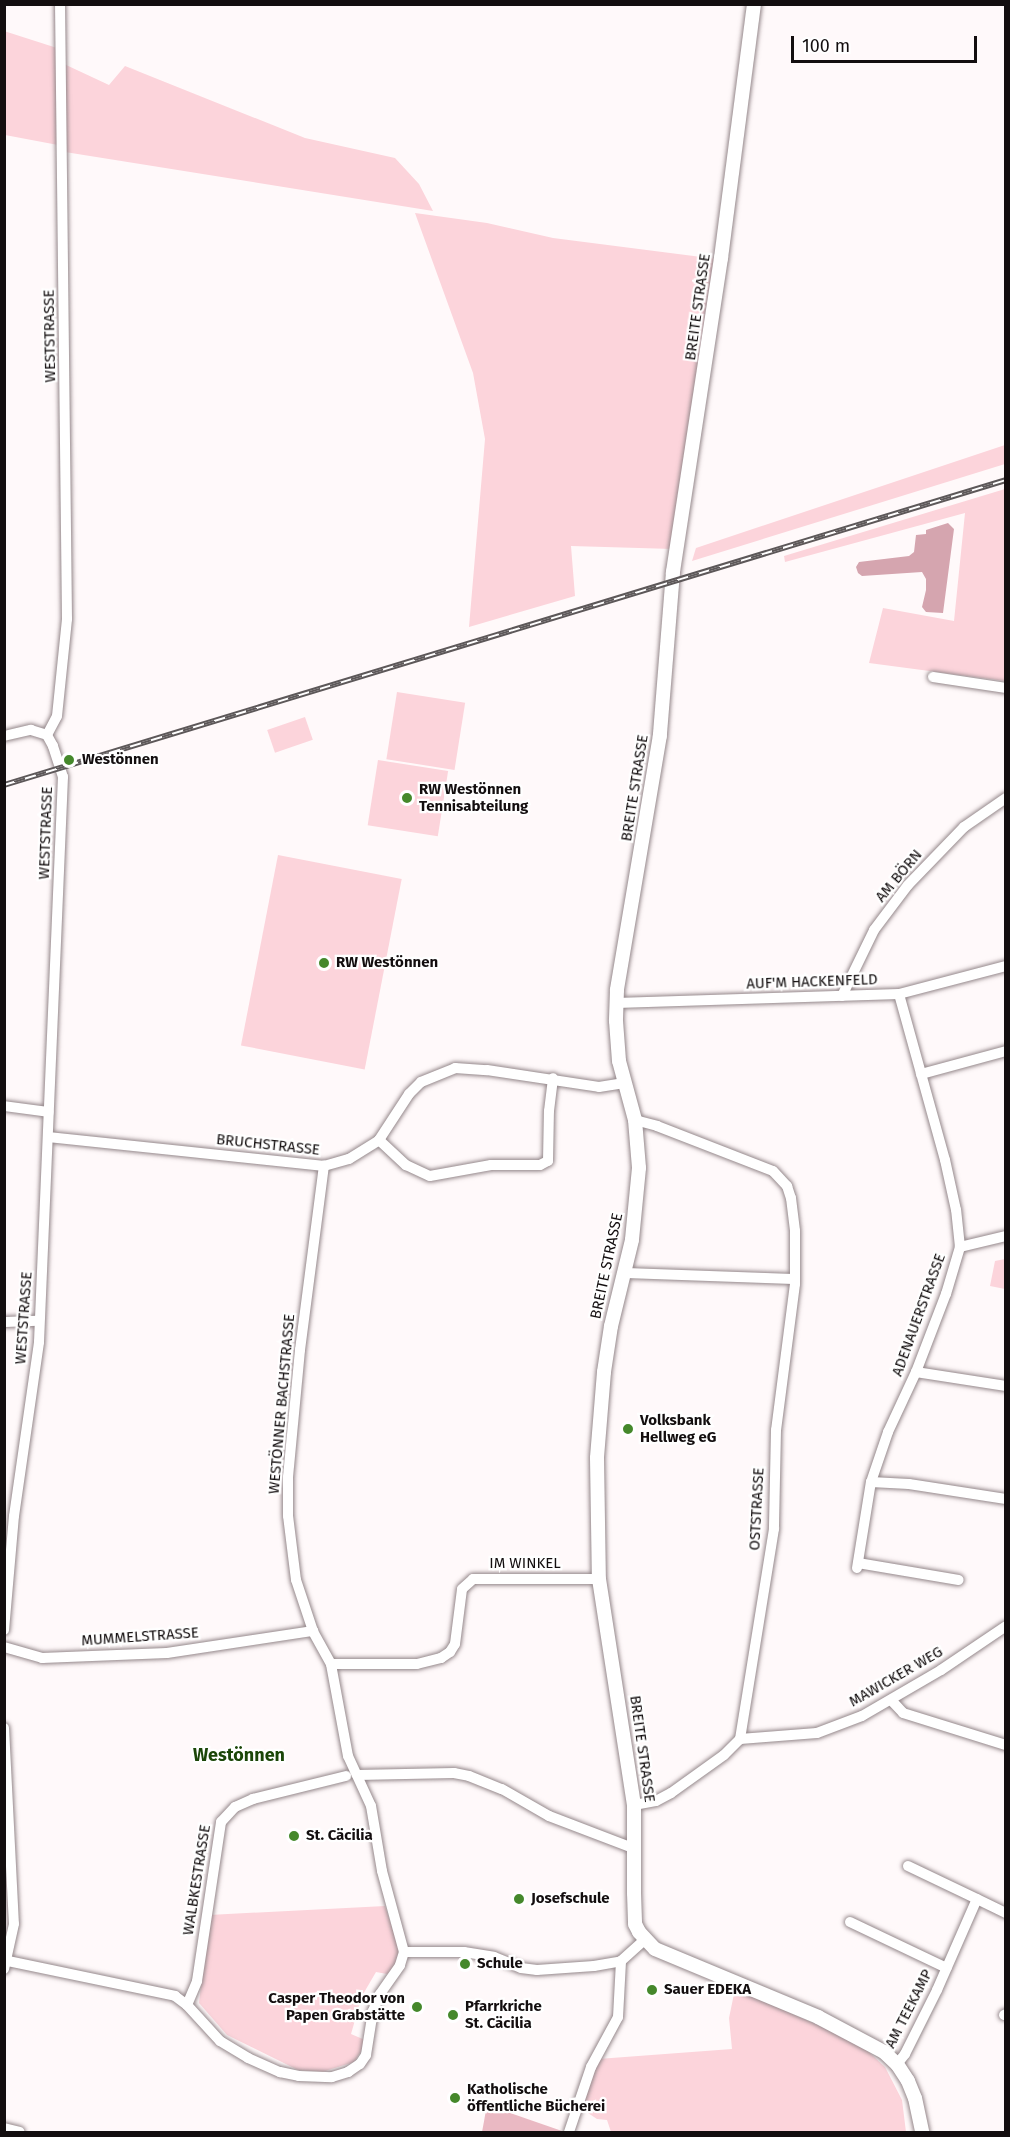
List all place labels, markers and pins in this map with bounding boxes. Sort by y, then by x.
marker: Westönnen [60,751,78,769]
place label: Westönnen [82,751,159,769]
place label: RW Westönnen Tennisabteilung [419,780,528,815]
marker: RW Westönnen Tennisabteilung [400,791,414,805]
place label: RW Westönnen [336,954,438,972]
marker: RW Westönnen [317,956,331,970]
place label: Volksbank Hellweg eG [640,1411,716,1446]
marker: Volksbank Hellweg eG [621,1422,635,1436]
place label: St. Cäcilia [306,1827,373,1845]
marker: St. Cäcilia [287,1829,301,1843]
place label: Josefschule [531,1890,610,1908]
marker: Josefschule [512,1892,526,1906]
place label: Schule [477,1955,523,1973]
marker: Schule [458,1957,472,1971]
place label: Sauer EDEKA [664,1981,751,1999]
marker: Sauer EDEKA [645,1983,659,1997]
place label: Casper Theodor von Papen Grabstätte [268,1989,405,2024]
place label: Pfarrkriche St. Cäcilia [465,1997,542,2032]
marker: Casper Theodor von Papen Grabstätte [410,2000,424,2014]
marker: Pfarrkriche St. Cäcilia [446,2008,460,2022]
place label: Katholische öffentliche Bücherei [467,2080,605,2115]
marker: Katholische öffentliche Bücherei [448,2091,462,2105]

